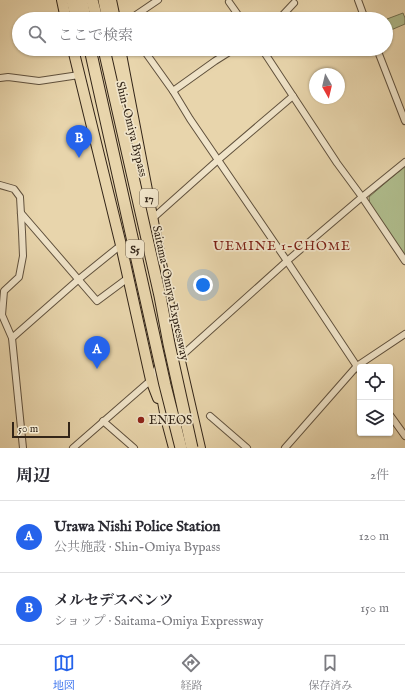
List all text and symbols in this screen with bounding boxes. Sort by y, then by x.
search box [12,12,393,56]
icon: search [26,23,48,45]
text: ここで検索 [58,26,133,45]
north arrow [309,68,345,104]
street label: Shin-Omiya Bypass [111,80,151,179]
pin: B [66,125,92,158]
road number: 17 [140,189,158,207]
street label: Saitama-Omiya Expressway [148,224,192,362]
district label: UEMINE 1-CHOME [213,238,351,255]
road number: S5 [126,240,144,258]
your location [193,275,213,295]
pin: A [84,336,110,369]
map controls [357,364,393,436]
button: locate [357,364,393,400]
button: layers [357,400,393,436]
place label: ENEOS [149,413,192,428]
marker: ENEOS [136,415,146,425]
scale bar [12,420,70,439]
text: 50 m [18,422,38,436]
text: 周辺 [16,466,50,487]
text: 2件 [370,467,389,484]
text: Urawa Nishi Police Station [54,517,221,536]
text: A [25,528,33,545]
text: 120 m [359,528,389,545]
text: 公共施設 · Shin-Omiya Bypass [54,539,220,556]
text: メルセデスベンツ [54,591,173,610]
text: B [25,600,33,617]
text: 150 m [360,600,389,617]
text: ショップ · Saitama-Omiya Expressway [54,613,263,630]
tab: 地図 [53,652,75,693]
tab: 経路 [180,652,202,693]
tab: 保存済み [308,652,352,693]

